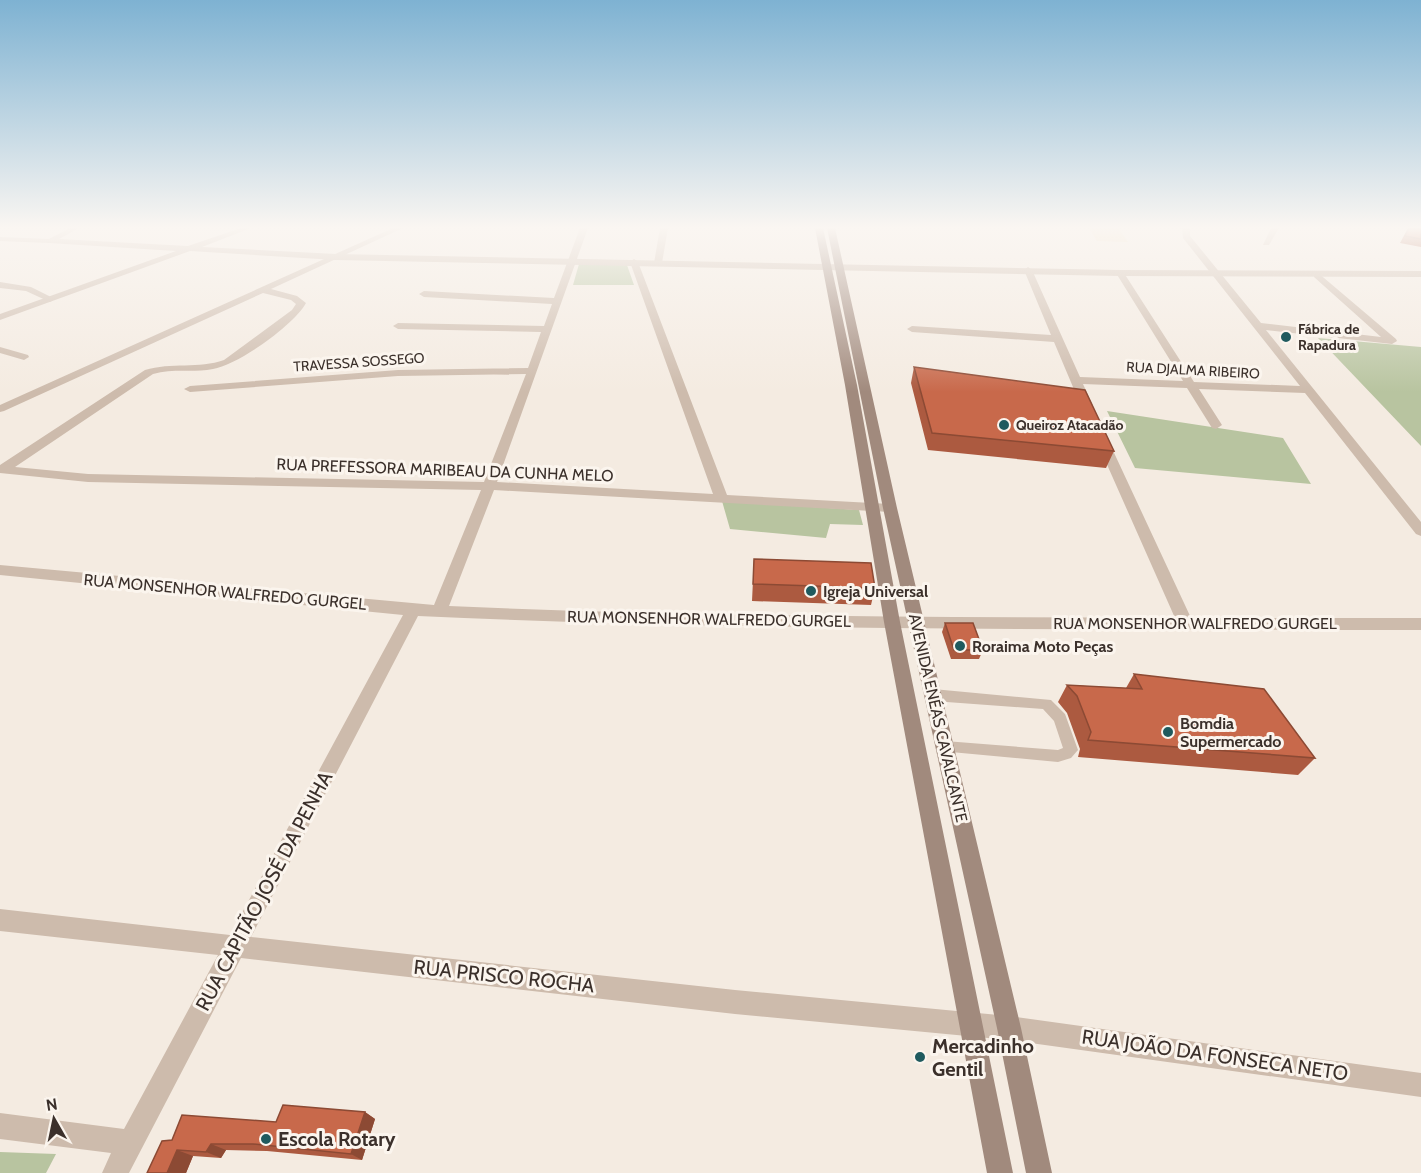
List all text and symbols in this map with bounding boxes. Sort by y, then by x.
place label: Fábrica de Rapadura [1298,320,1359,354]
marker: Fábrica de Rapadura [1279,330,1293,344]
street label: TRAVESSA SOSSEGO [293,348,425,376]
street label: RUA DJALMA RIBEIRO [1126,358,1260,382]
place label: Queiroz Atacadão [1016,416,1124,434]
marker: Queiroz Atacadão [997,418,1011,432]
street label: RUA PREFESSORA MARIBEAU DA CUNHA MELO [276,455,614,485]
street label: RUA MONSENHOR WALFREDO GURGEL [83,570,367,614]
place label: Igreja Universal [823,582,928,601]
marker: Igreja Universal [804,584,818,598]
street label: RUA MONSENHOR WALFREDO GURGEL [567,607,851,631]
street label: AVENIDA ENÉAS CAVALCANTE [905,612,971,824]
street label: RUA MONSENHOR WALFREDO GURGEL [1053,614,1337,633]
place label: Roraima Moto Peças [972,637,1113,656]
marker: Roraima Moto Peças [953,639,967,653]
place label: Bomdia Supermercado [1180,714,1281,751]
marker: Bomdia Supermercado [1161,725,1175,739]
street label: RUA CAPITÃO JOSÉ DA PENHA [191,767,338,1015]
street label: RUA PRISCO ROCHA [413,955,596,997]
street label: RUA JOÃO DA FONSECA NETO [1080,1024,1350,1086]
place label: Mercadinho Gentil [932,1034,1034,1081]
marker: Mercadinho Gentil [913,1050,927,1064]
north arrow [24,1089,84,1149]
text: N [45,1094,59,1115]
place label: Escola Rotary [278,1127,396,1151]
marker: Escola Rotary [259,1132,273,1146]

